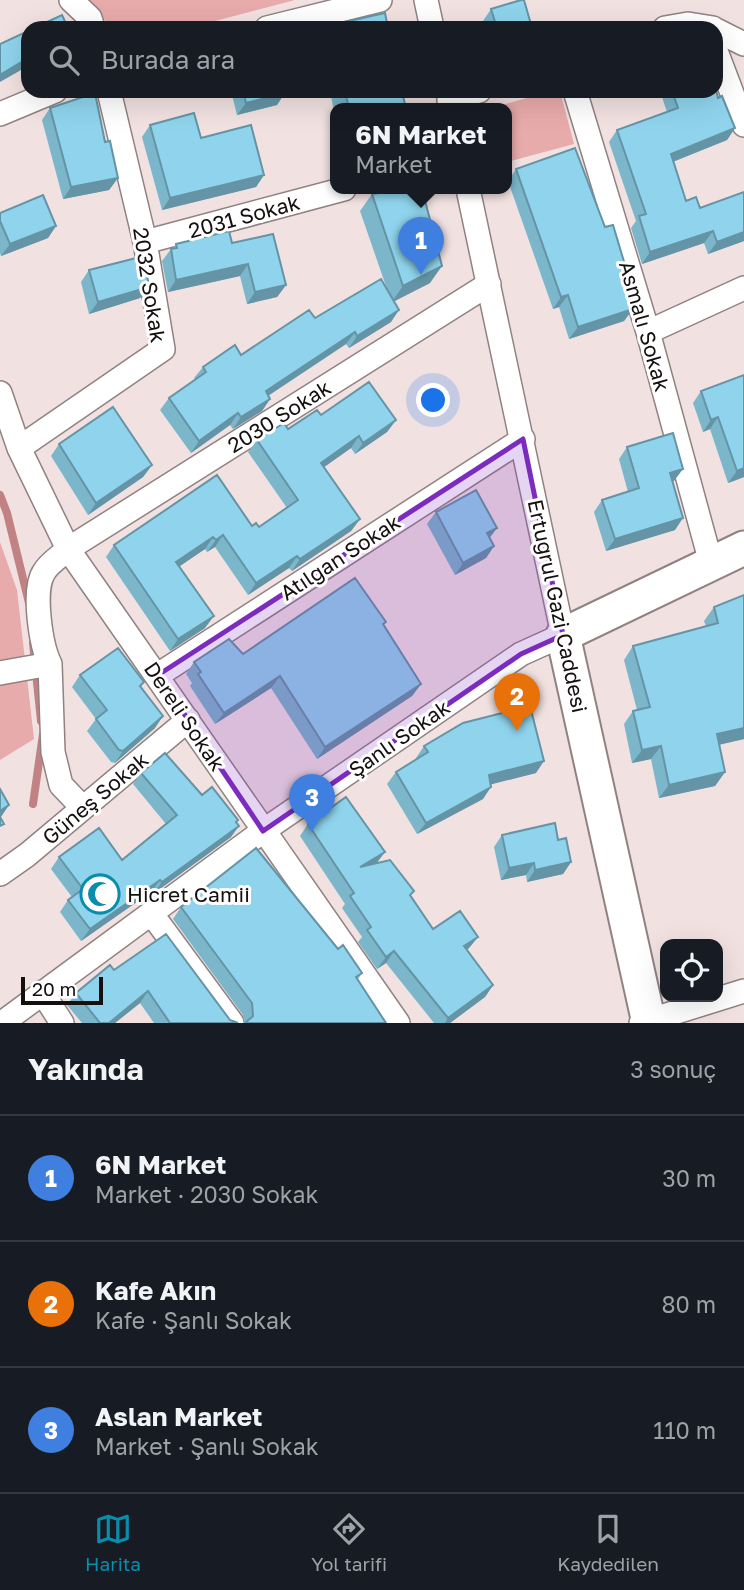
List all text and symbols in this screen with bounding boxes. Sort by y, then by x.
search box [21,21,723,98]
icon: search [45,41,83,79]
text: Burada ara [101,44,235,75]
popup [330,103,512,194]
text: 6N Market [355,119,487,150]
text: Market [355,150,432,178]
street label: 2031 Sokak [185,189,303,243]
pin: 1 [398,217,444,275]
street label: 2032 Sokak [128,226,172,345]
street label: Asmalı Sokak [614,258,676,394]
street label: 2030 Sokak [222,374,336,458]
your location [416,383,450,417]
street label: Ertuğrul Gazi Caddesi [523,497,593,715]
street label: Atılgan Sokak [275,508,405,606]
street label: Dereli Sokak [139,656,231,776]
pin: 2 [494,673,540,731]
street label: Şanlı Sokak [344,694,455,782]
street label: Güneş Sokak [37,746,153,850]
pin: 3 [289,774,335,832]
mosque icon: Hicret Camii [79,873,121,915]
place label: Hicret Camii [127,881,250,907]
map controls [660,939,723,1002]
button: locate [660,939,723,1002]
scale bar [21,974,103,1006]
text: 20 m [32,977,76,1000]
text: Yakında [28,1051,144,1087]
text: 3 sonuç [630,1055,716,1083]
text: 6N Market [95,1149,226,1180]
text: 1 [45,1164,57,1192]
text: 30 m [662,1164,716,1192]
text: Market · 2030 Sokak [95,1180,319,1208]
text: Kafe Akın [95,1275,216,1306]
text: 2 [44,1290,58,1318]
text: 80 m [662,1290,716,1318]
text: Kafe · Şanlı Sokak [95,1306,292,1334]
text: Aslan Market [95,1401,262,1432]
text: 3 [44,1416,58,1444]
text: 110 m [653,1416,716,1444]
text: Market · Şanlı Sokak [95,1432,319,1460]
tab: Harita [85,1510,141,1575]
tab: Yol tarifi [311,1510,387,1575]
tab: Kaydedilen [557,1510,659,1575]

